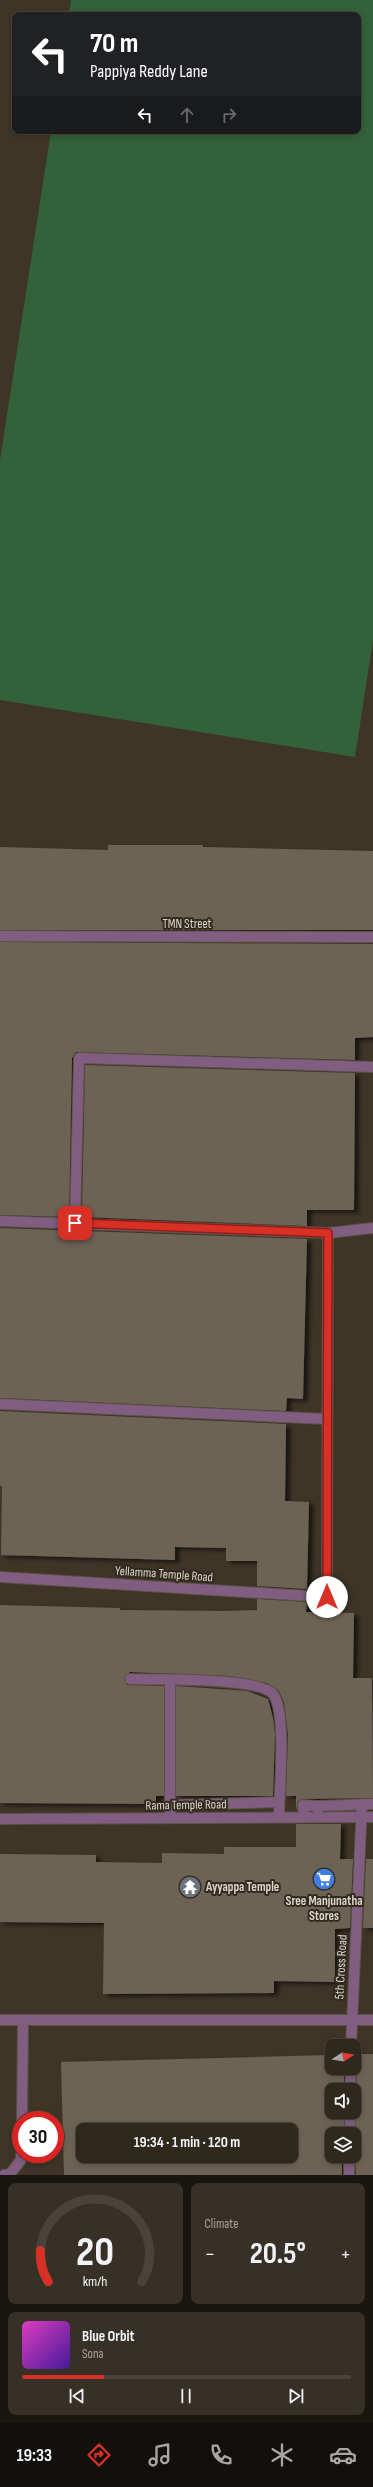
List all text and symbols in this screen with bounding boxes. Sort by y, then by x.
text: 70 m [90,27,138,60]
icon: left [24,28,76,80]
text: Pappiya Reddy Lane [90,61,208,82]
icon: left [134,104,156,126]
icon: ahead [176,104,198,126]
icon: right [218,104,240,126]
street label: TMN Street [162,916,212,932]
pin [58,1206,92,1240]
icon: arrive [64,1212,86,1234]
street label: Yellamma Temple Road [114,1563,214,1585]
position arrow [306,1576,348,1618]
street label: Rama Temple Road [145,1796,227,1814]
supermarket icon: Sree Manjunatha Stores [311,1866,337,1892]
temple icon: Ayyappa Temple [177,1874,203,1900]
place label: Ayyappa Temple [205,1879,280,1895]
place label: Sree Manjunatha Stores [285,1893,363,1924]
street label: 5th Cross Road [331,1934,351,2000]
north arrow [325,2039,361,2075]
map controls [325,2039,361,2163]
button: sound [325,2083,361,2119]
speed limit sign: 30 [12,2111,64,2163]
button: layers [325,2127,361,2163]
text: 19:34 · 1 min · 120 m [134,2133,240,2152]
text: Climate [205,2216,238,2232]
text: 20 [76,2227,114,2276]
text: 20.5° [250,2236,306,2272]
text: − [205,2241,215,2268]
text: + [340,2241,351,2268]
text: km/h [83,2272,108,2289]
text: Blue Orbit [82,2327,134,2346]
text: Sona [82,2346,104,2362]
icon: previous [66,2385,88,2407]
icon: pause [175,2385,197,2407]
icon: next [285,2385,307,2407]
icon: directions [85,2441,113,2469]
icon: music [146,2441,174,2469]
icon: phone [207,2441,235,2469]
icon: climate [268,2441,296,2469]
icon: car [329,2441,357,2469]
text: 19:33 [16,2445,52,2466]

